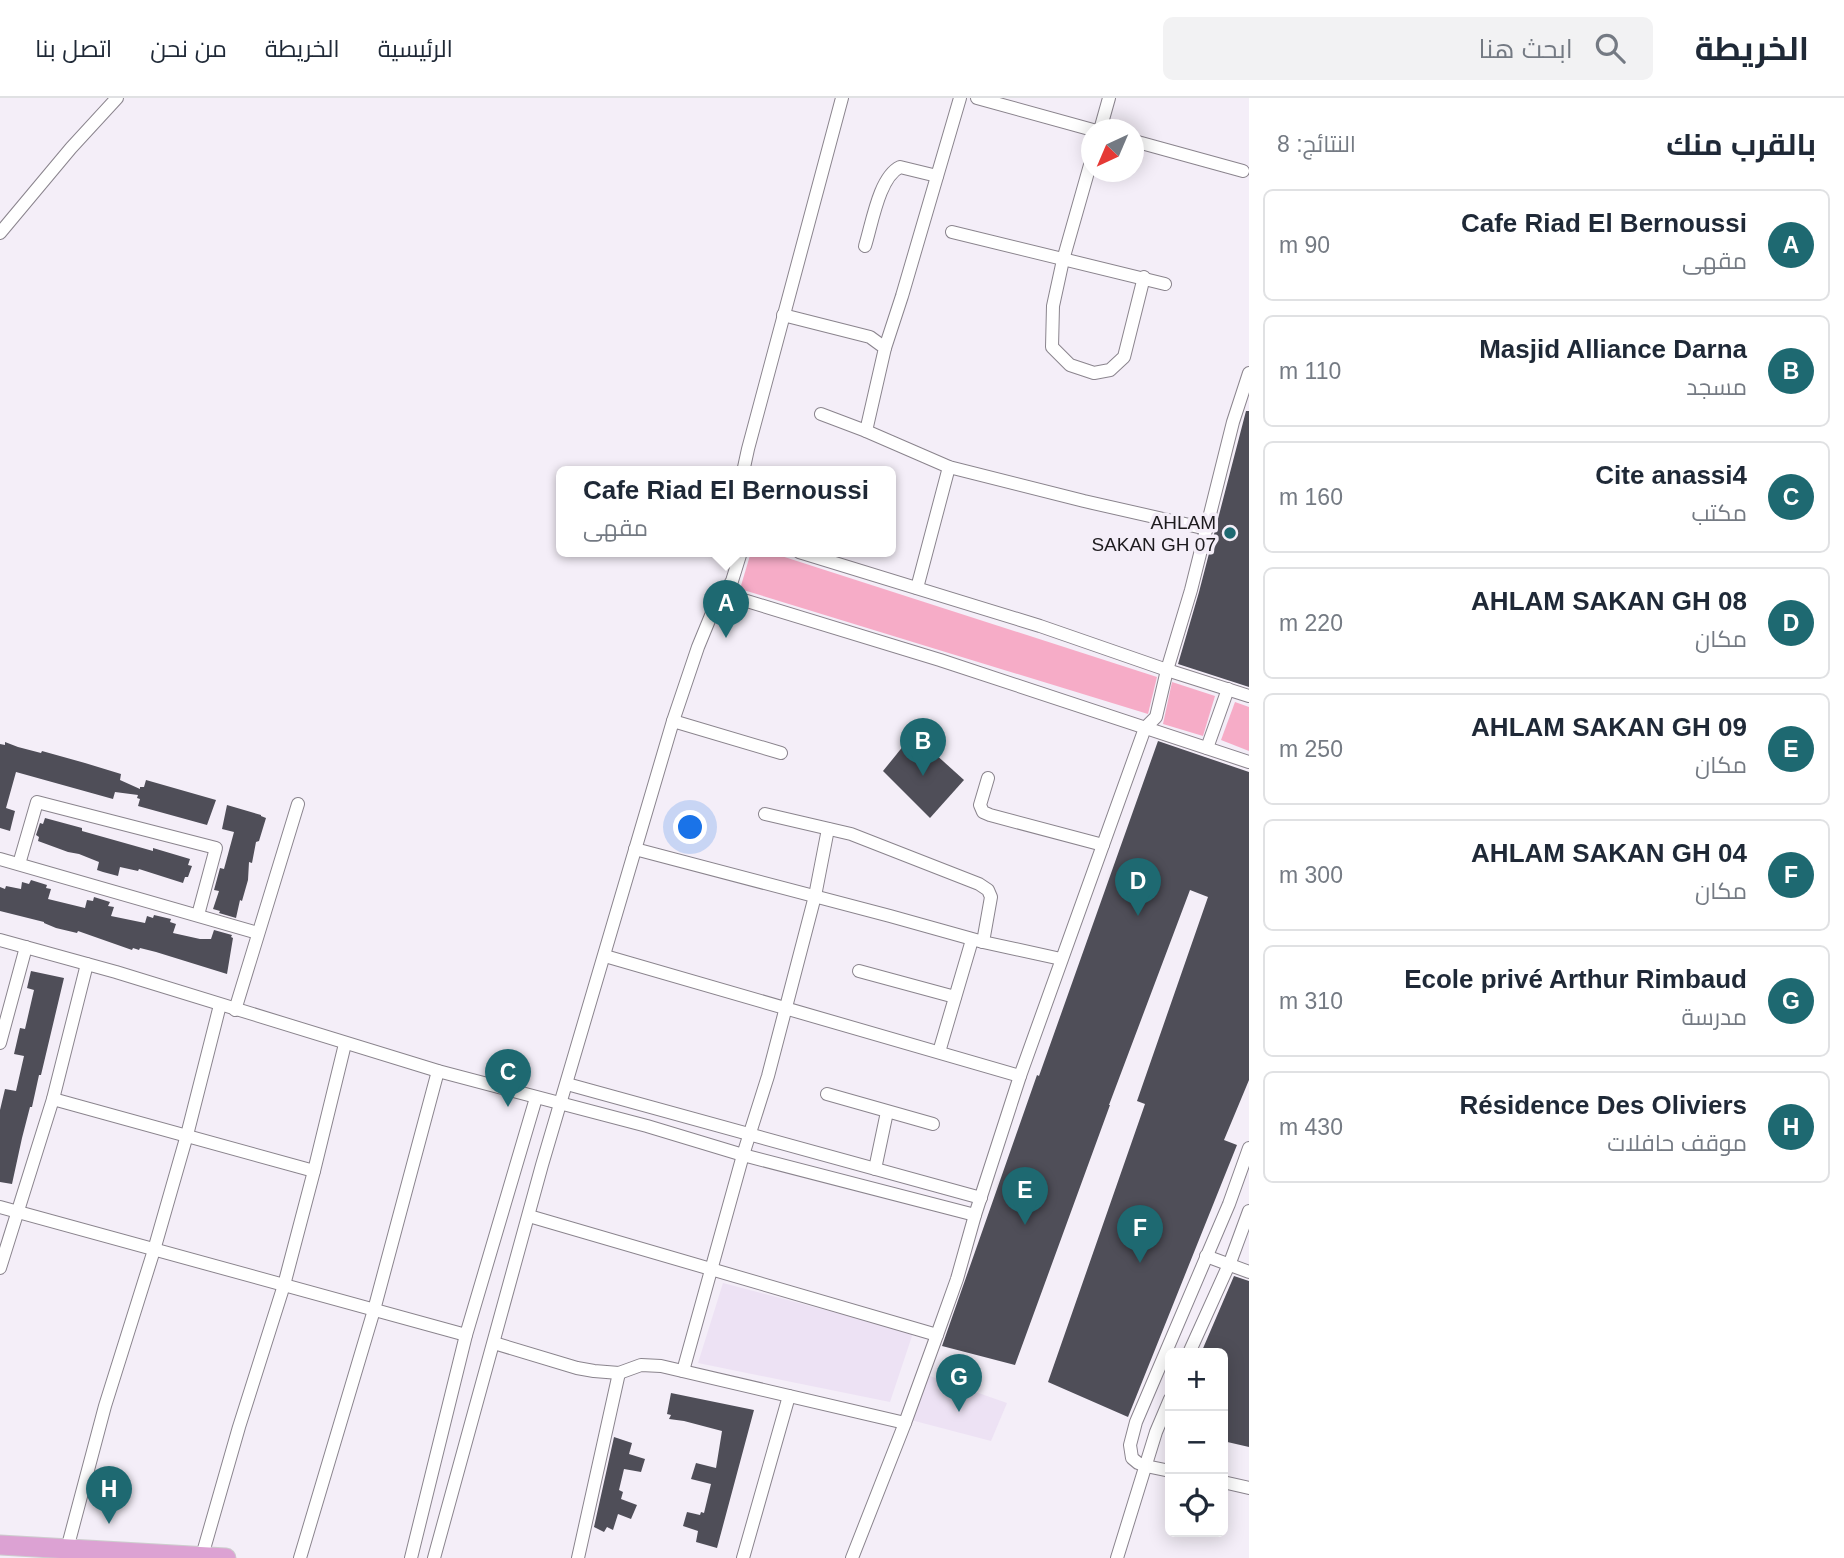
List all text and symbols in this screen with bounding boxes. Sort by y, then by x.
search box [1163,17,1653,80]
icon: search [1591,29,1629,67]
text: الخريطة [1695,30,1809,67]
text: ابحث هنا [1479,34,1573,64]
text: اتصل بنا [35,35,112,62]
text: من نحن [150,35,227,62]
text: الخريطة [265,35,340,62]
text: الرئيسية [378,35,453,62]
north arrow [1081,119,1144,182]
text: بالقرب منك [1666,128,1816,161]
text: النتائج: 8 [1277,131,1356,157]
text: Cafe Riad El Bernoussi [1461,208,1747,238]
text: 90 m [1279,232,1330,258]
text: A [1783,232,1799,258]
text: مقهى [1682,248,1747,274]
text: Masjid Alliance Darna [1479,334,1747,364]
text: 110 m [1279,358,1341,384]
text: B [1783,358,1799,384]
text: مسجد [1686,374,1747,400]
text: Cite anassi4 [1595,460,1747,490]
popup [556,466,896,557]
text: Cafe Riad El Bernoussi [583,475,869,505]
text: 160 m [1279,484,1343,510]
text: C [1783,484,1799,510]
text: مكتب [1692,500,1747,526]
place label: AHLAM SAKAN GH 07 [1091,512,1216,555]
text: مقهى [583,515,648,541]
marker: AHLAM SAKAN GH 07 [1222,525,1238,541]
pin: A [703,580,749,638]
text: AHLAM SAKAN GH 08 [1471,586,1747,616]
text: 220 m [1279,610,1343,636]
text: D [1783,610,1799,636]
text: مكان [1695,626,1747,652]
text: AHLAM SAKAN GH 09 [1471,712,1747,742]
pin: B [900,718,946,776]
text: 250 m [1279,736,1343,762]
text: E [1783,736,1799,762]
text: مكان [1695,752,1747,778]
your location [673,810,707,844]
text: AHLAM SAKAN GH 04 [1471,838,1747,868]
pin: D [1115,858,1161,916]
text: 300 m [1279,862,1343,888]
text: F [1784,862,1798,888]
text: مكان [1695,878,1747,904]
text: Ecole privé Arthur Rimbaud [1404,964,1747,994]
text: 310 m [1279,988,1343,1014]
text: G [1782,988,1800,1014]
text: مدرسة [1682,1004,1747,1030]
pin: C [485,1049,531,1107]
text: Résidence Des Oliviers [1459,1090,1747,1120]
text: 430 m [1279,1114,1343,1140]
text: H [1783,1114,1799,1140]
text: موقف حافلات [1607,1130,1747,1156]
pin: E [1002,1167,1048,1225]
pin: F [1117,1205,1163,1263]
map controls [1165,1348,1228,1537]
button: + [1165,1348,1228,1411]
pin: G [936,1354,982,1412]
button: − [1165,1411,1228,1474]
pin: H [86,1466,132,1524]
button: locate [1165,1474,1228,1537]

